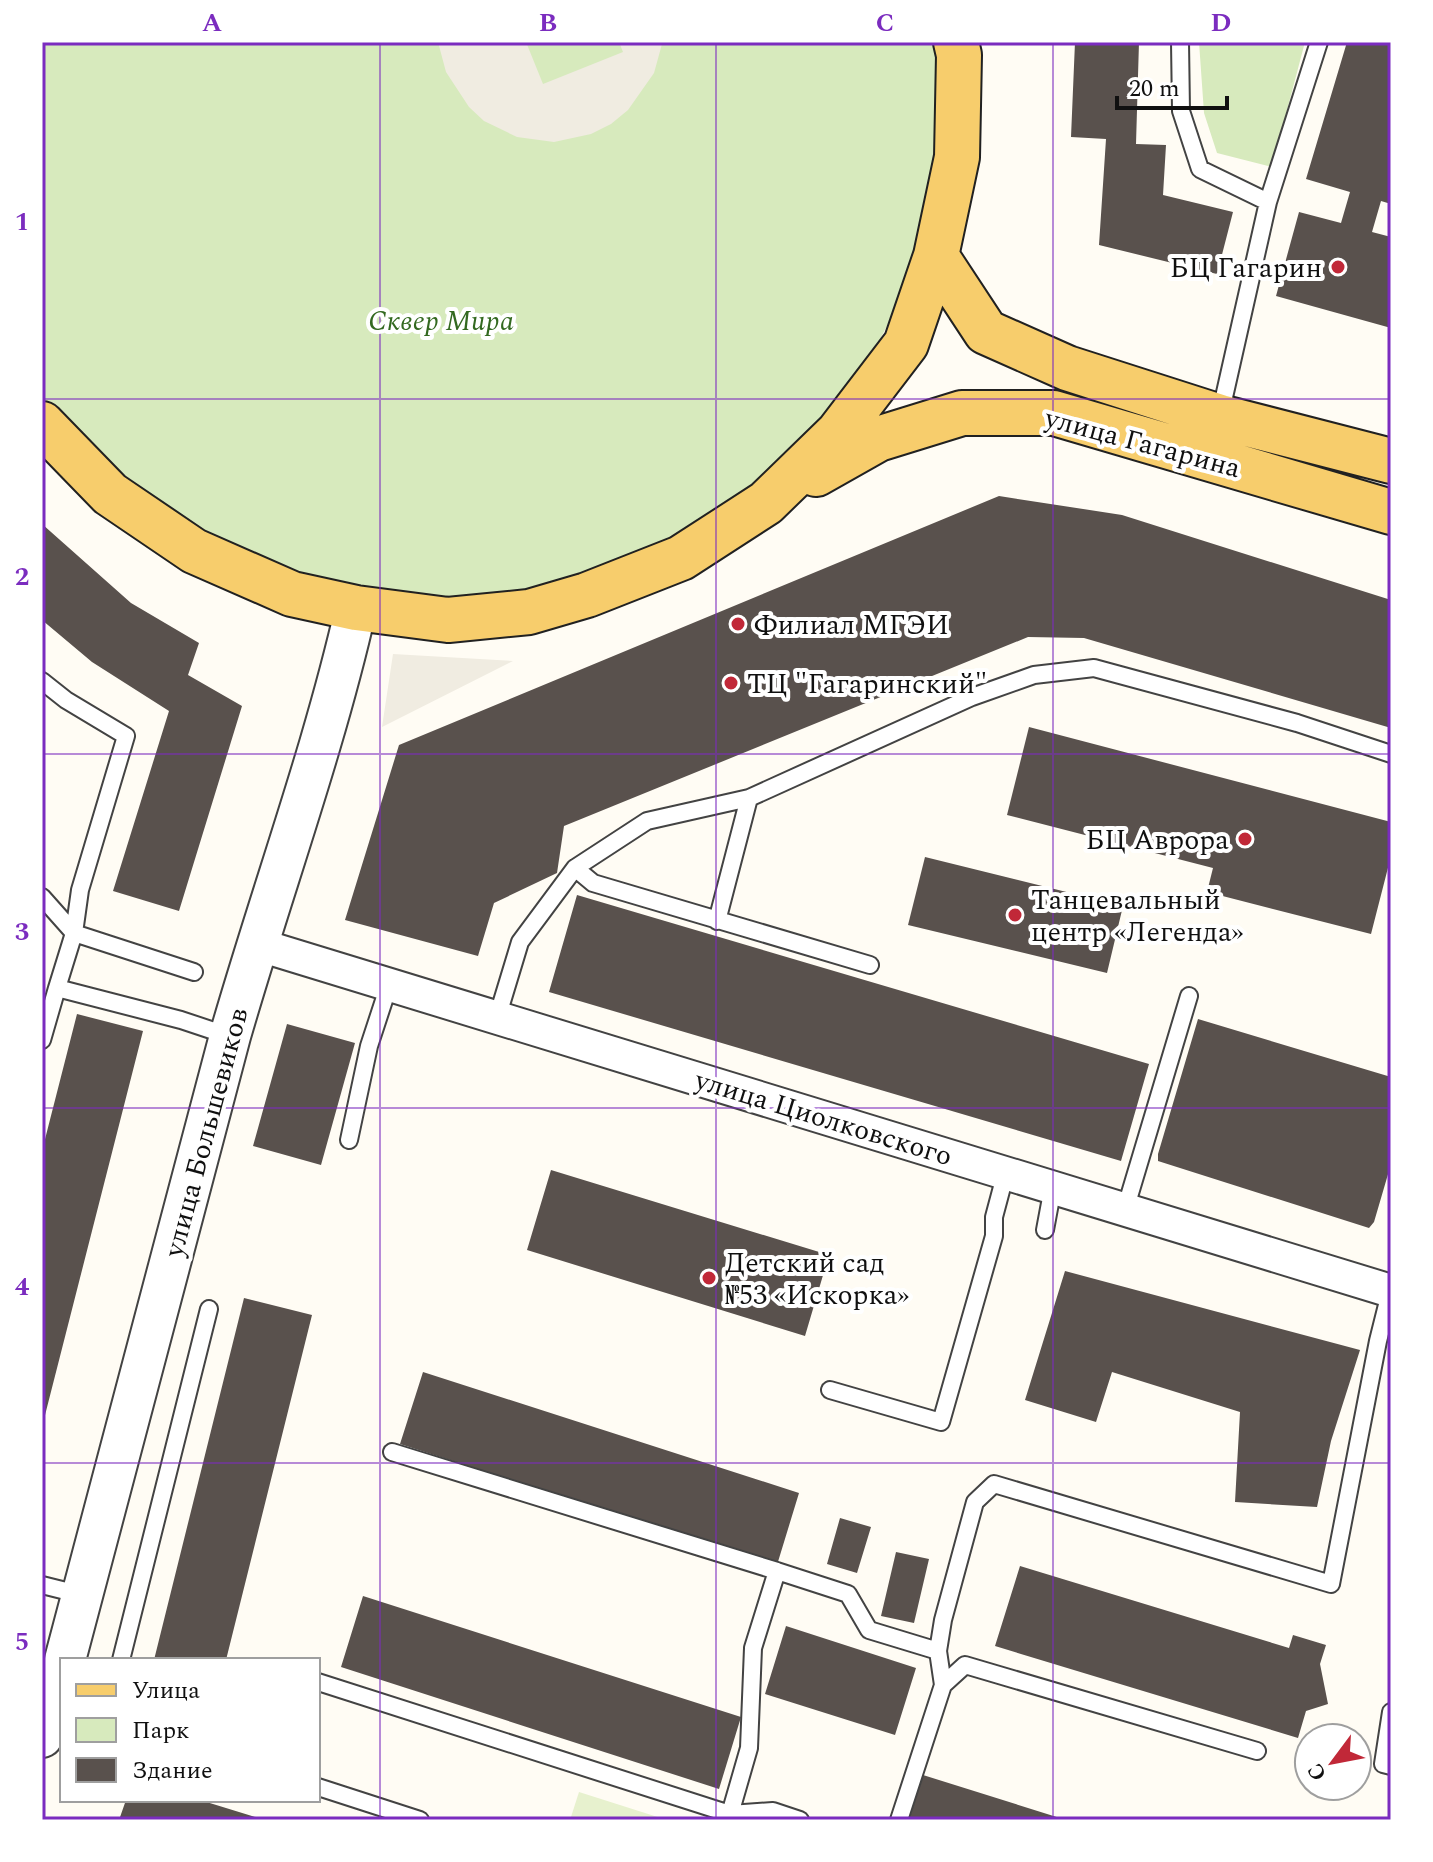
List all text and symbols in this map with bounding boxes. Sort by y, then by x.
text: A [202,3,222,43]
text: B [539,3,557,43]
text: C [876,3,894,43]
text: D [1211,3,1231,43]
scale bar [1117,60,1227,110]
text: 20 m [1129,71,1180,107]
text: 1 [15,202,29,242]
place label: БЦ Гагарин [1170,247,1322,290]
marker: БЦ Гагарин [1329,258,1347,276]
park label: Сквер Мира [368,300,514,343]
street label: улица Гагарина [1039,396,1245,490]
text: 2 [15,557,29,597]
place label: Филиал МГЭИ [754,604,949,647]
marker: Филиал МГЭИ [729,615,747,633]
place label: ТЦ "Гагаринский" [747,663,987,706]
marker: ТЦ "Гагаринский" [722,674,740,692]
place label: БЦ Аврора [1085,819,1229,862]
marker: БЦ Аврора [1236,830,1254,848]
place label: Танцевальный центр «Легенда» [1031,879,1244,954]
marker: Танцевальный центр «Легенда» [1006,906,1024,924]
text: 3 [15,912,29,952]
street label: улица Большевиков [152,1003,260,1263]
street label: улица Циолковского [689,1059,958,1178]
place label: Детский сад №53 «Искорка» [725,1242,909,1317]
text: 4 [15,1267,30,1307]
marker: Детский сад №53 «Искорка» [700,1269,718,1287]
text: 5 [15,1622,29,1662]
legend [60,1658,320,1802]
text: Улица [132,1673,200,1709]
text: Парк [132,1713,189,1749]
north arrow [1293,1722,1373,1802]
text: Здание [132,1753,213,1789]
text: С [1299,1756,1335,1787]

